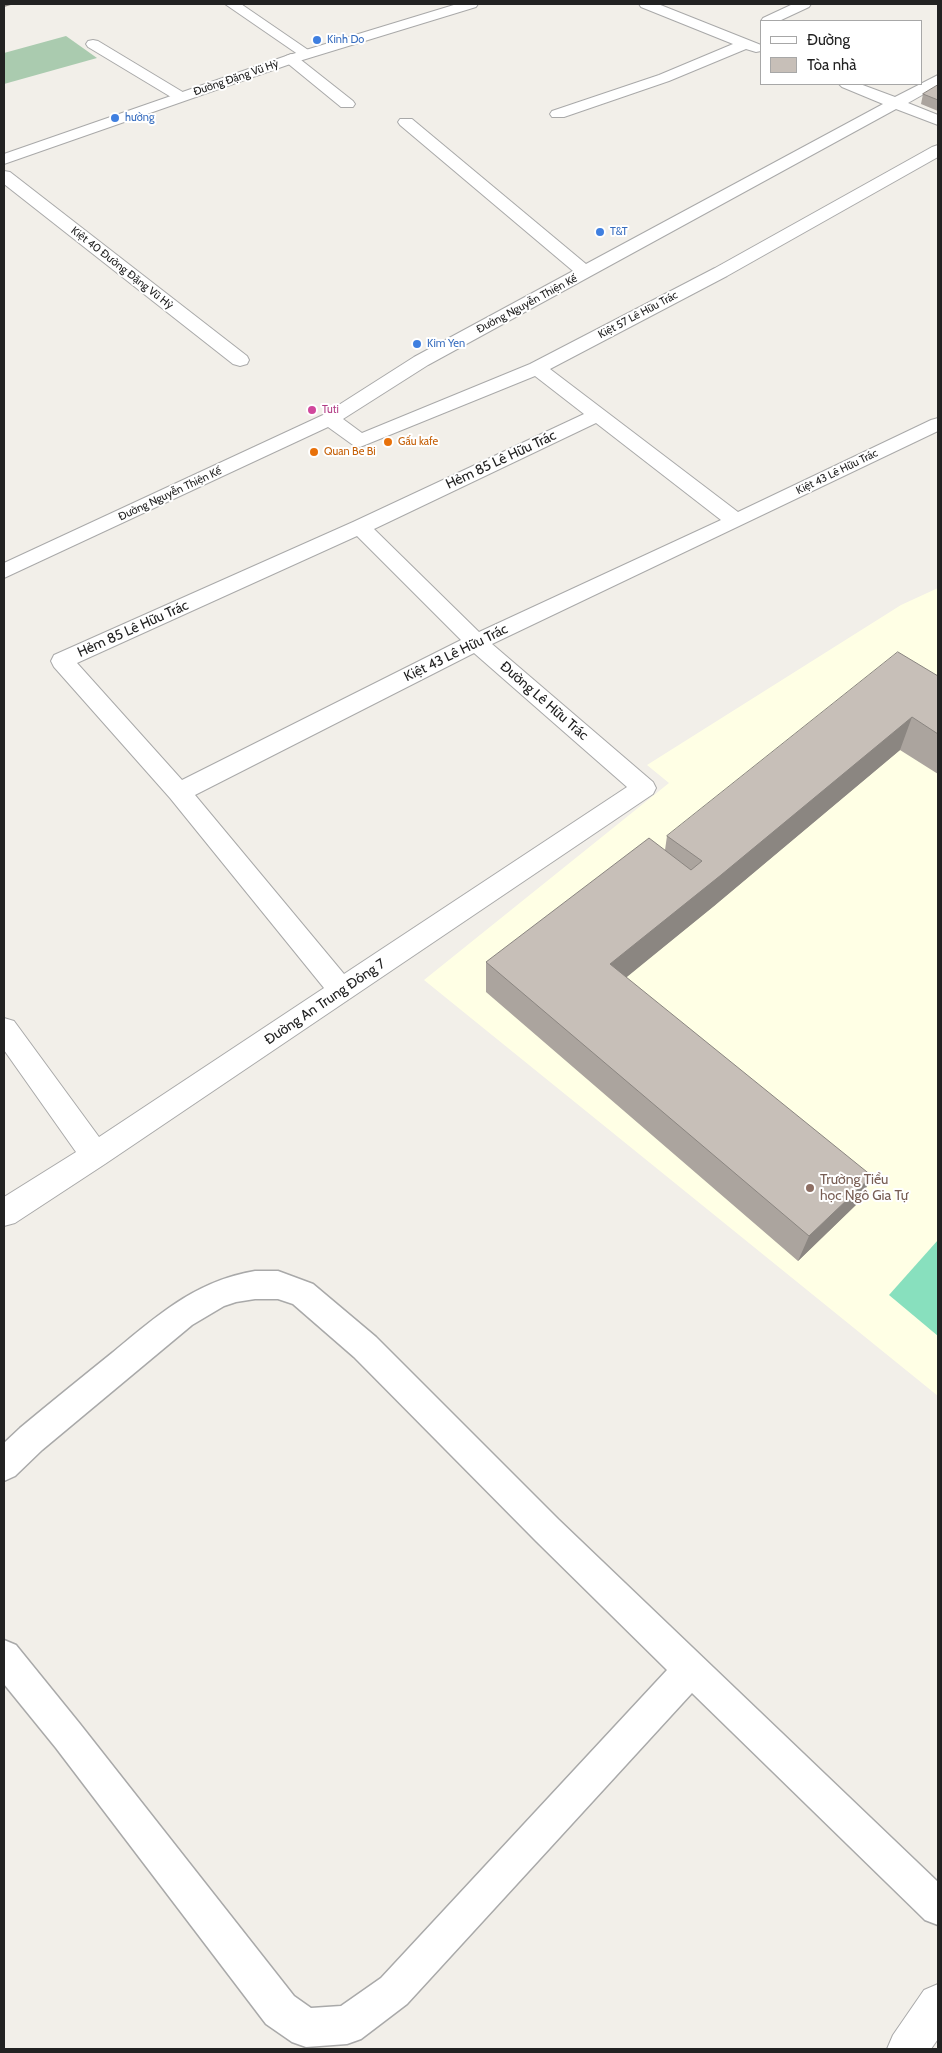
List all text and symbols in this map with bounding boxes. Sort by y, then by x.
legend [760,20,922,85]
text: Đường [807,31,850,49]
place label: Kinh Do [327,33,364,47]
marker: Kinh Do [311,34,323,46]
text: Tòa nhà [807,56,856,74]
street label: Đường Đặng Vũ Hỷ [192,57,280,99]
place label: hường [125,111,154,125]
marker: hường [109,112,121,124]
street label: Kiệt 40 Đường Đặng Vũ Hỷ [68,224,176,312]
place label: T&T [610,225,628,239]
marker: T&T [594,226,606,238]
street label: Đường Nguyễn Thiện Kế [474,272,580,336]
street label: Kiệt 57 Lê Hữu Trác [596,288,680,342]
place label: Kim Yen [427,337,465,351]
marker: Kim Yen [411,338,423,350]
place label: Tuti [322,403,339,417]
marker: Tuti [306,404,318,416]
street label: Hẻm 85 Lê Hữu Trác [443,427,559,493]
place label: Gấu kafe [398,435,438,449]
marker: Gấu kafe [382,436,394,448]
place label: Quan Be Bi [324,445,376,459]
marker: Quan Be Bi [308,446,320,458]
street label: Kiệt 43 Lê Hữu Trác [794,447,880,497]
street label: Đường Nguyễn Thiện Kế [116,464,224,524]
street label: Hẻm 85 Lê Hữu Trác [75,597,191,661]
street label: Kiệt 43 Lê Hữu Trác [401,621,511,685]
street label: Đường Lê Hữu Trác [496,658,592,744]
street label: Đường An Trung Đông 7 [262,955,388,1049]
place label: Trường Tiểu học Ngô Gia Tự [820,1172,908,1204]
marker: Trường Tiểu học Ngô Gia Tự [804,1182,816,1194]

